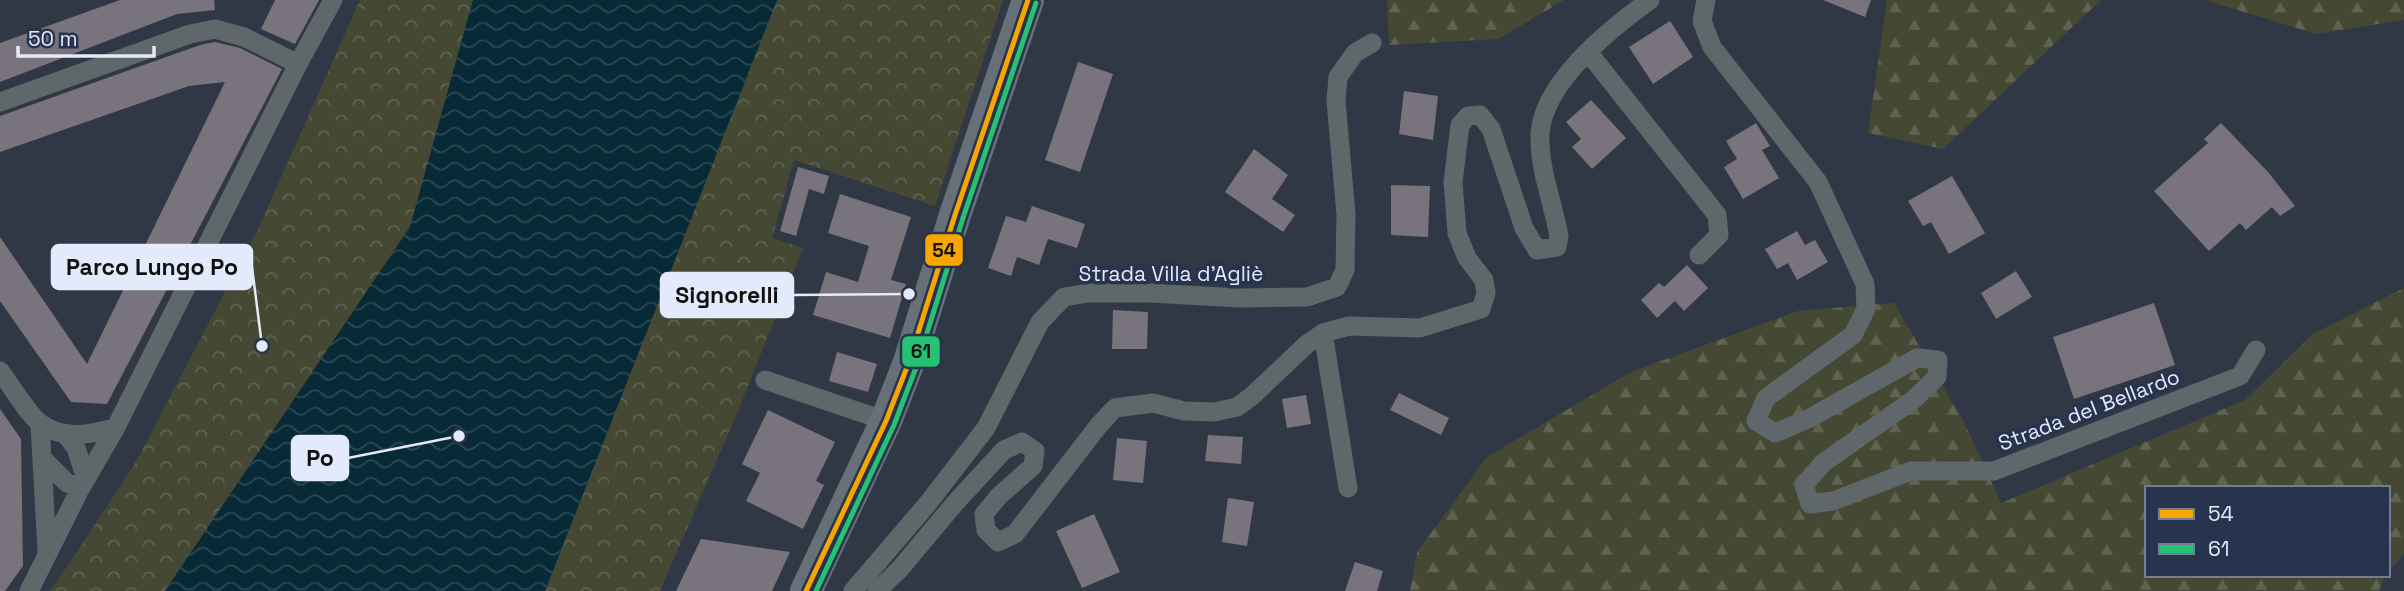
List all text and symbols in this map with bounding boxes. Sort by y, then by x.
scale bar [18,14,154,58]
text: 50 m [28,25,78,52]
line badge: 54 [924,233,964,267]
text: 54 [932,238,956,263]
callout: Parco Lungo Po [52,245,252,289]
text: Parco Lungo Po [66,252,238,282]
street label: Strada Villa d'Agliè [1079,260,1263,287]
callout: Signorelli [661,273,793,317]
text: Signorelli [675,280,779,310]
line badge: 61 [901,335,941,368]
text: 61 [911,339,931,364]
street label: Strada del Bellardo [1994,363,2183,457]
callout: Po [292,436,348,480]
text: Po [306,443,334,473]
legend [2145,486,2390,577]
text: 54 [2208,500,2234,527]
text: 61 [2208,535,2230,562]

